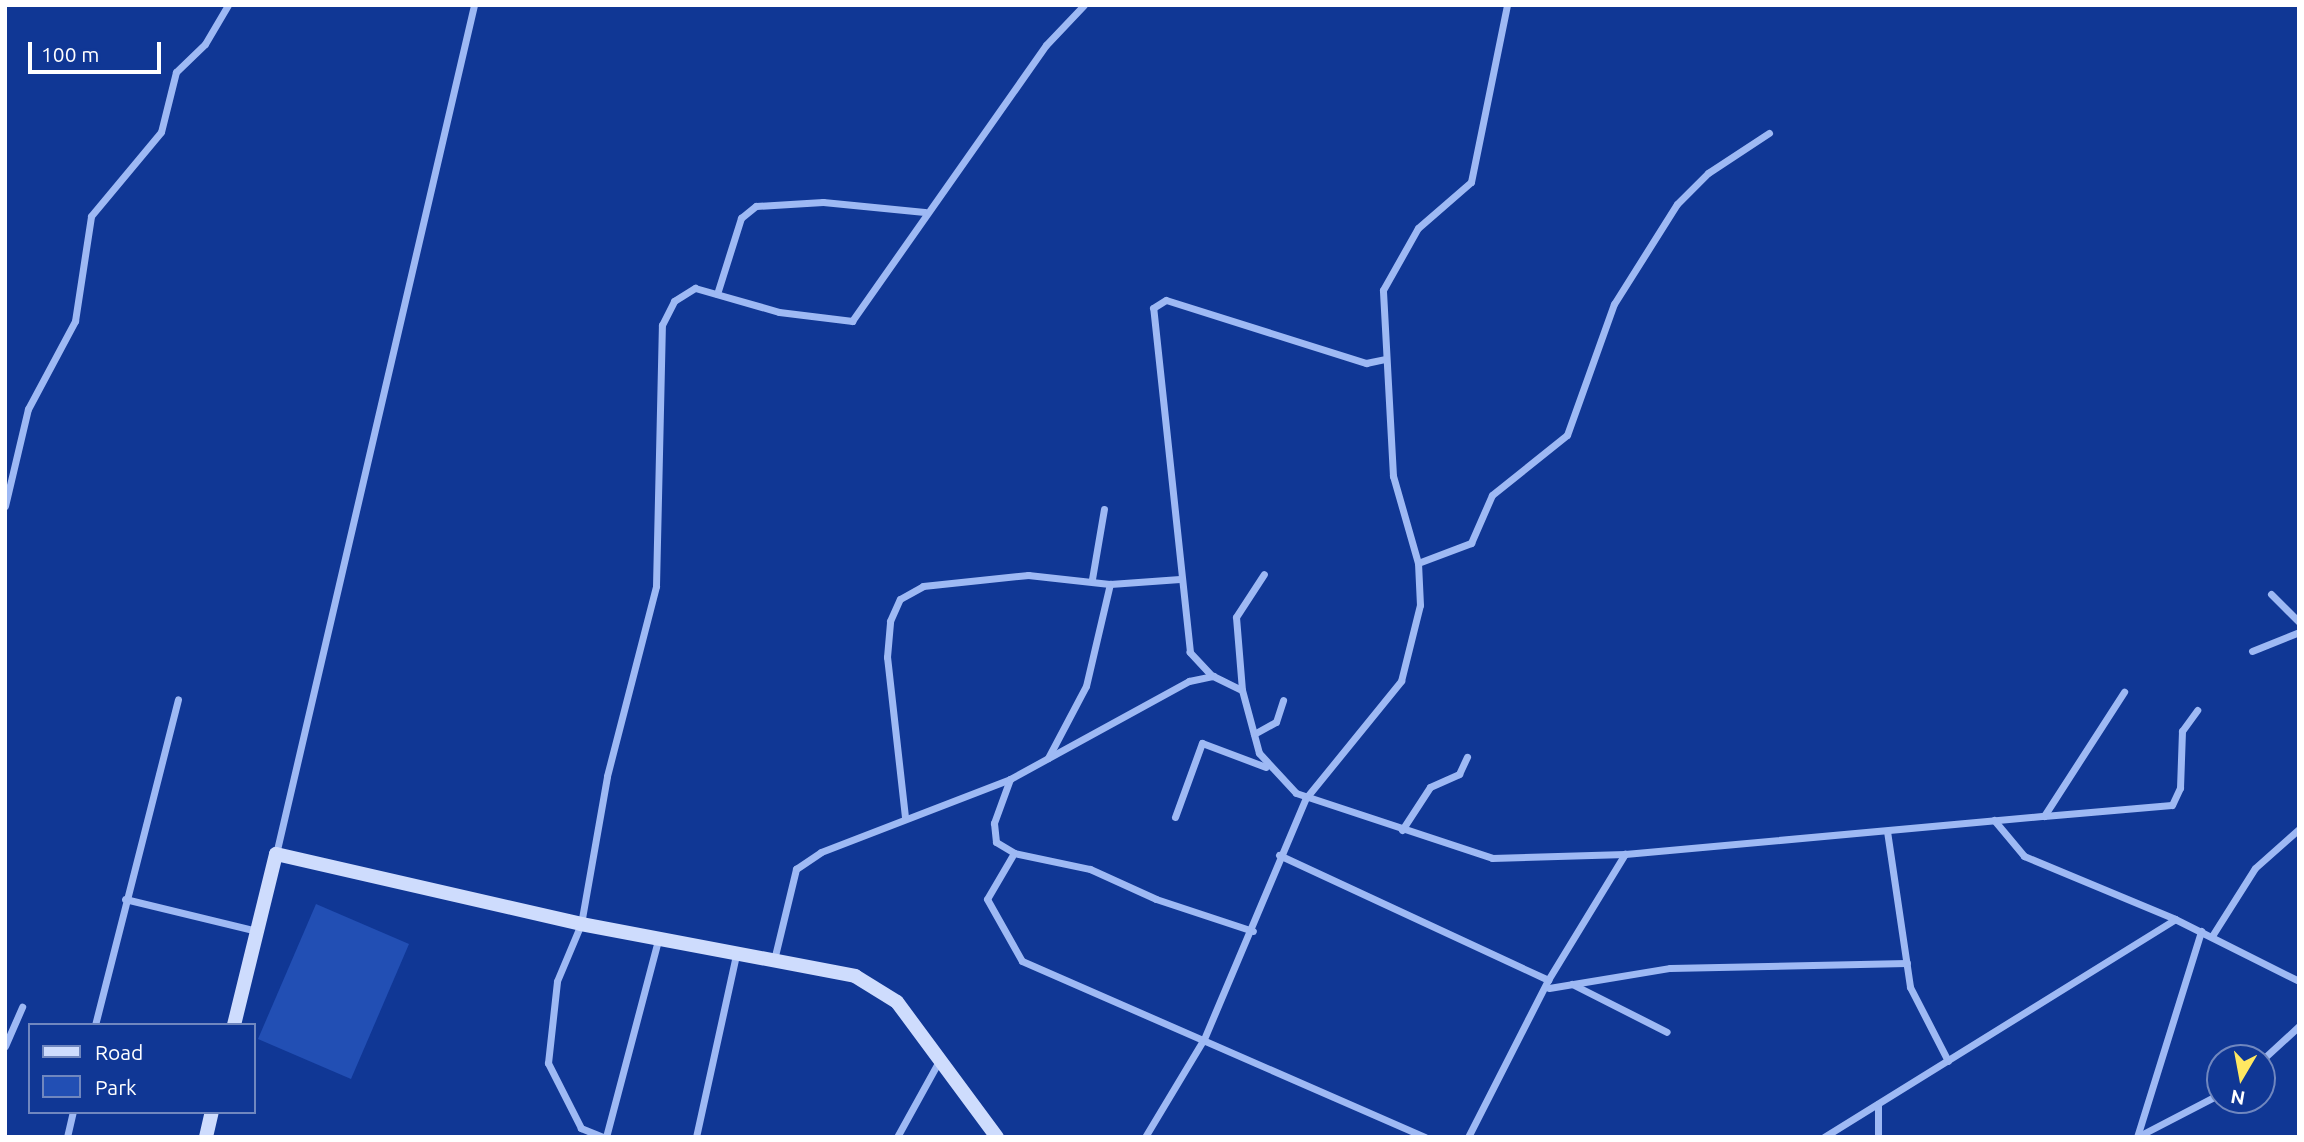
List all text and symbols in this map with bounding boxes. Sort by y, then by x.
scale bar [32,28,164,72]
text: 100 m [41,42,99,66]
legend [28,1023,256,1114]
text: Road [95,1040,143,1064]
north arrow [2206,1044,2276,1114]
text: Park [95,1075,137,1099]
text: N [2229,1086,2247,1110]

